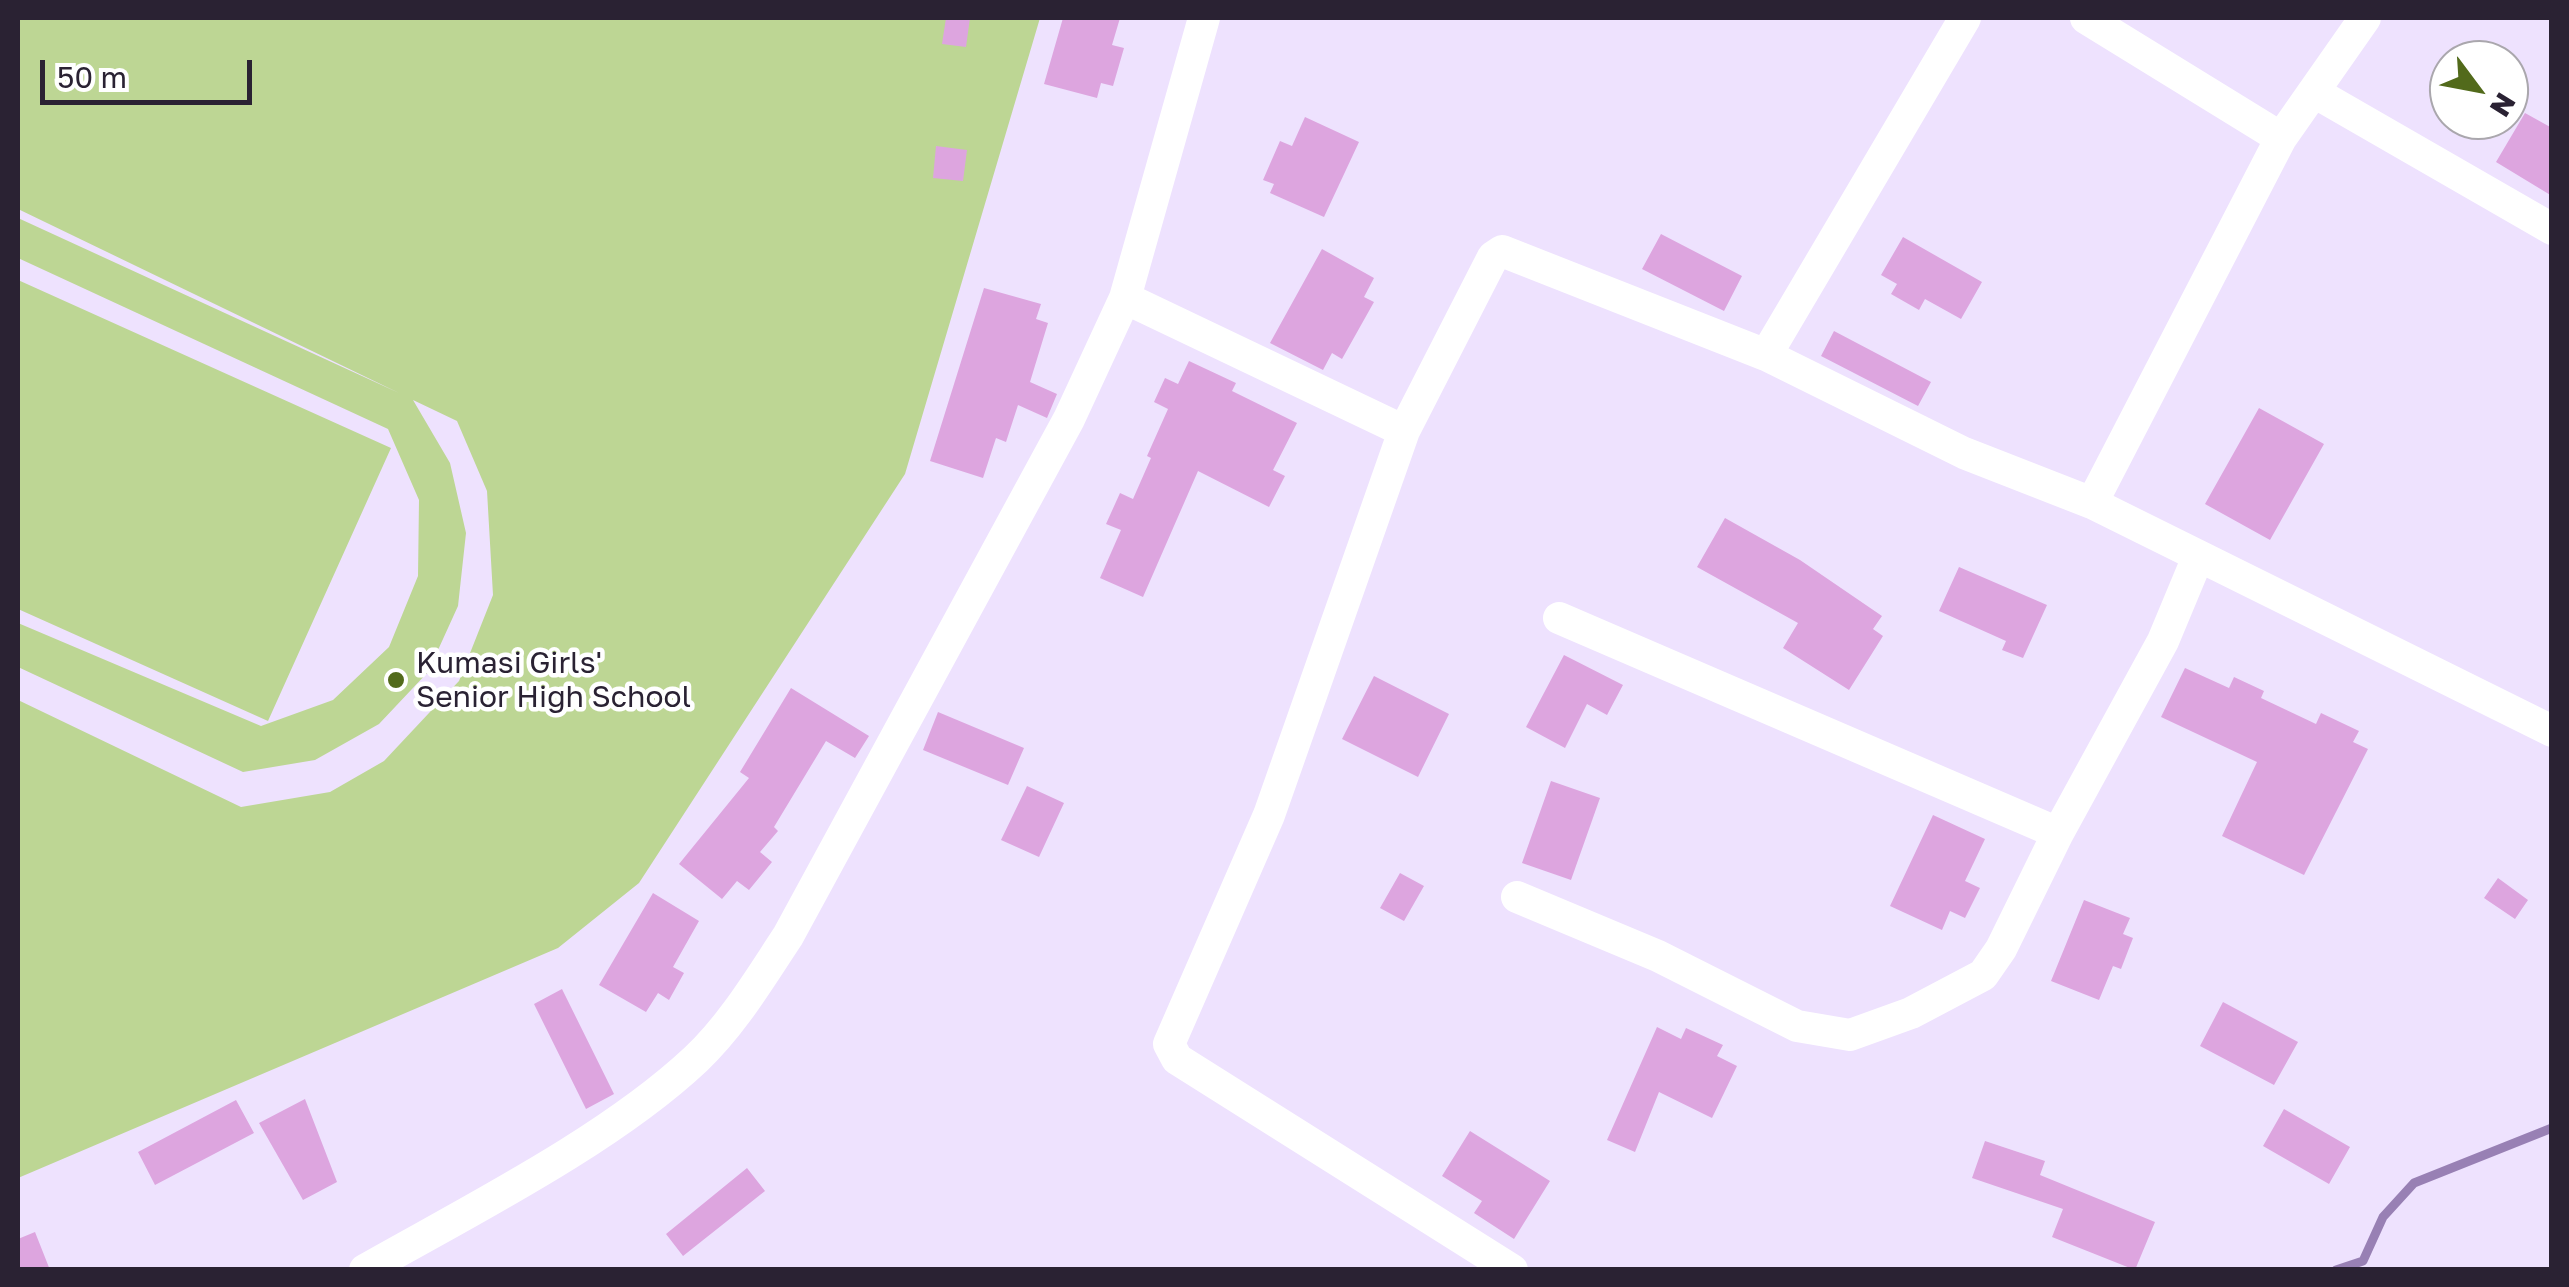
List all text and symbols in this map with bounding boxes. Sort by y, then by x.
scale bar [45,40,258,102]
north arrow [2429,40,2529,140]
text: 50 m [57,59,127,95]
text: N [2484,87,2523,123]
place label: Kumasi Girls' Senior High School [416,645,691,716]
marker: Kumasi Girls' Senior High School [385,669,407,691]

